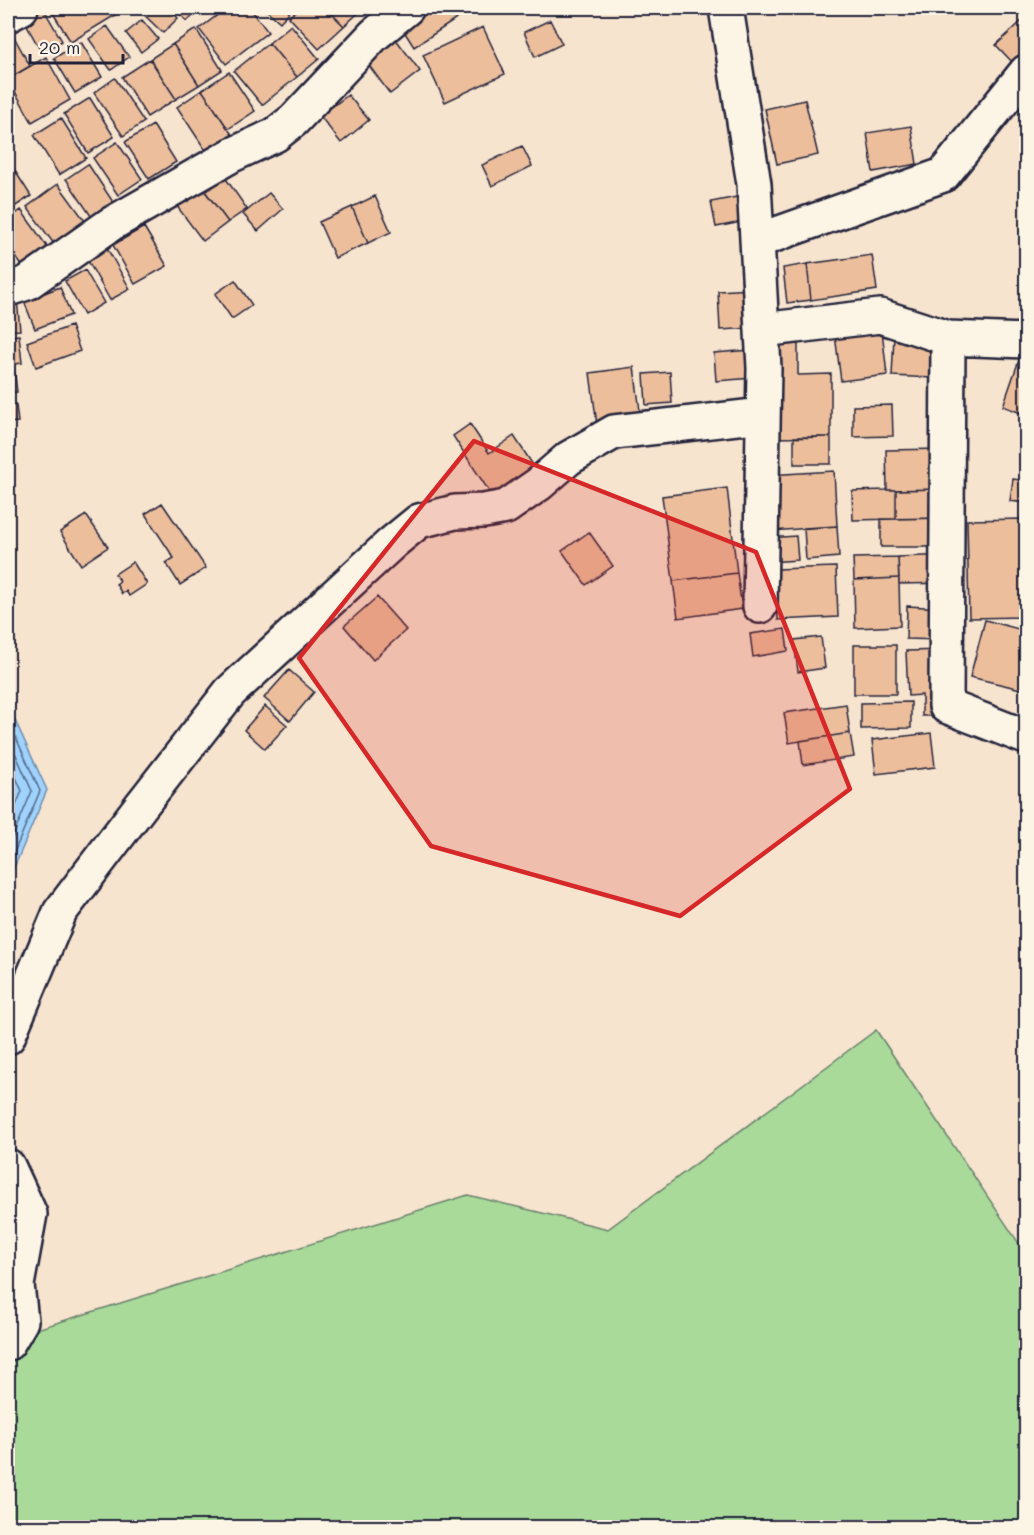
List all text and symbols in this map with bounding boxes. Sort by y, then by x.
scale bar [30,27,123,65]
text: 20 m [39,35,80,59]

